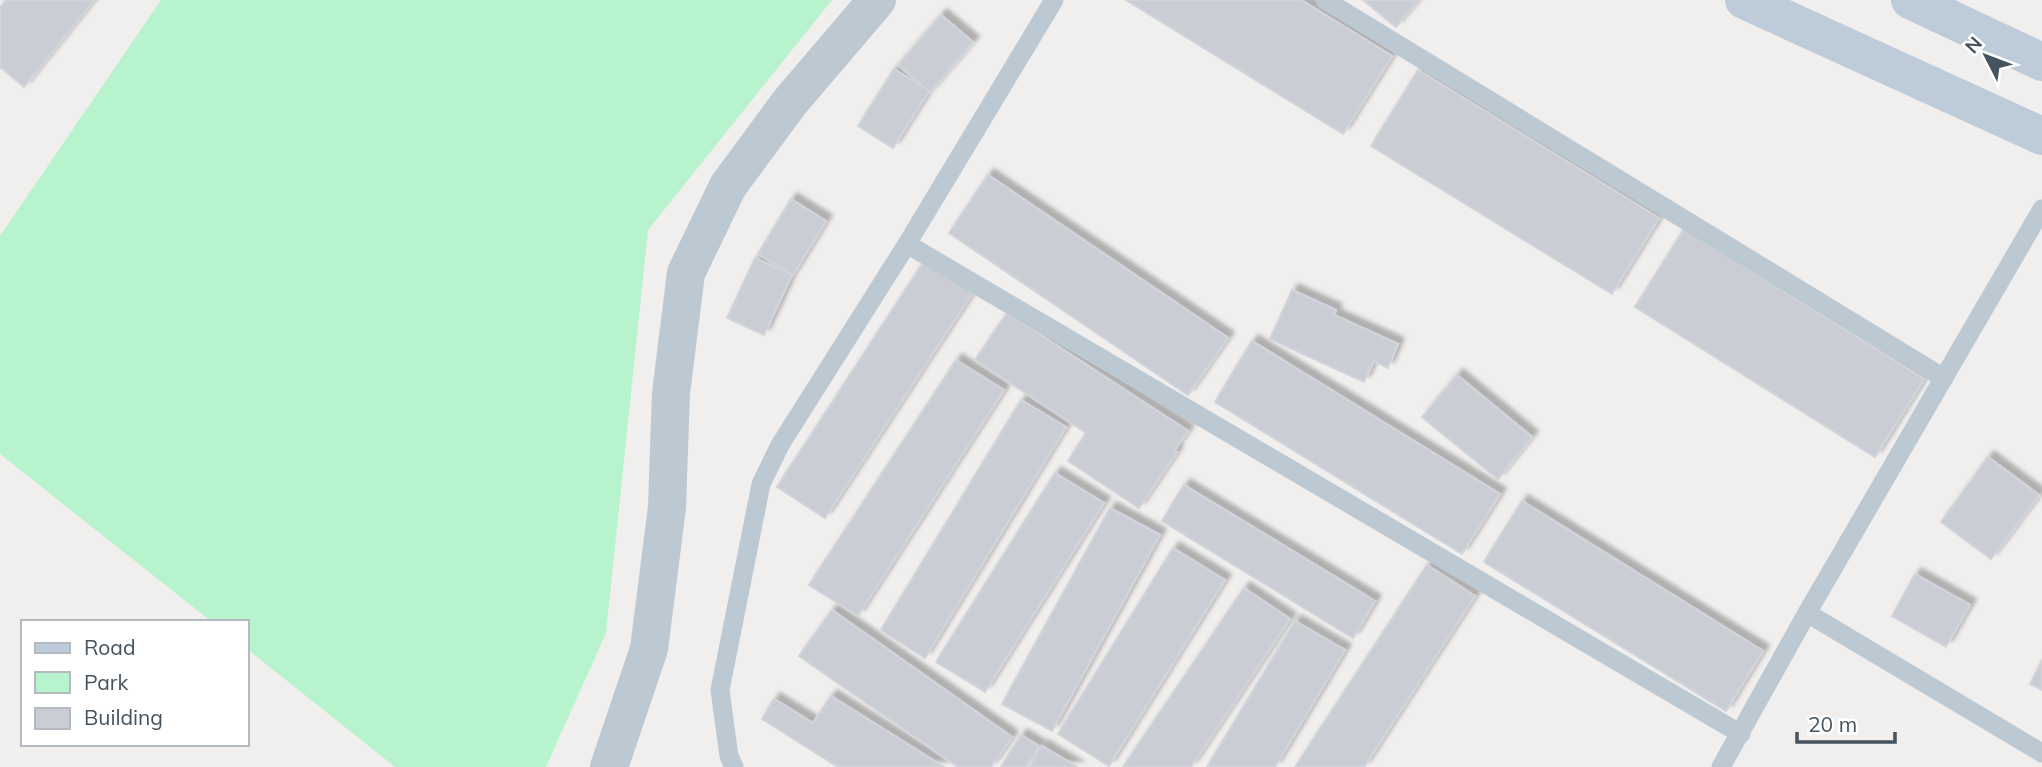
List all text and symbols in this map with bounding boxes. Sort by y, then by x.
north arrow [1951,21,2021,91]
text: N [1960,31,1987,58]
legend [21,620,248,746]
text: Road [84,634,135,660]
text: Park [84,669,128,695]
scale bar [1797,700,1895,744]
text: Building [84,704,163,730]
text: 20 m [1808,711,1857,737]

